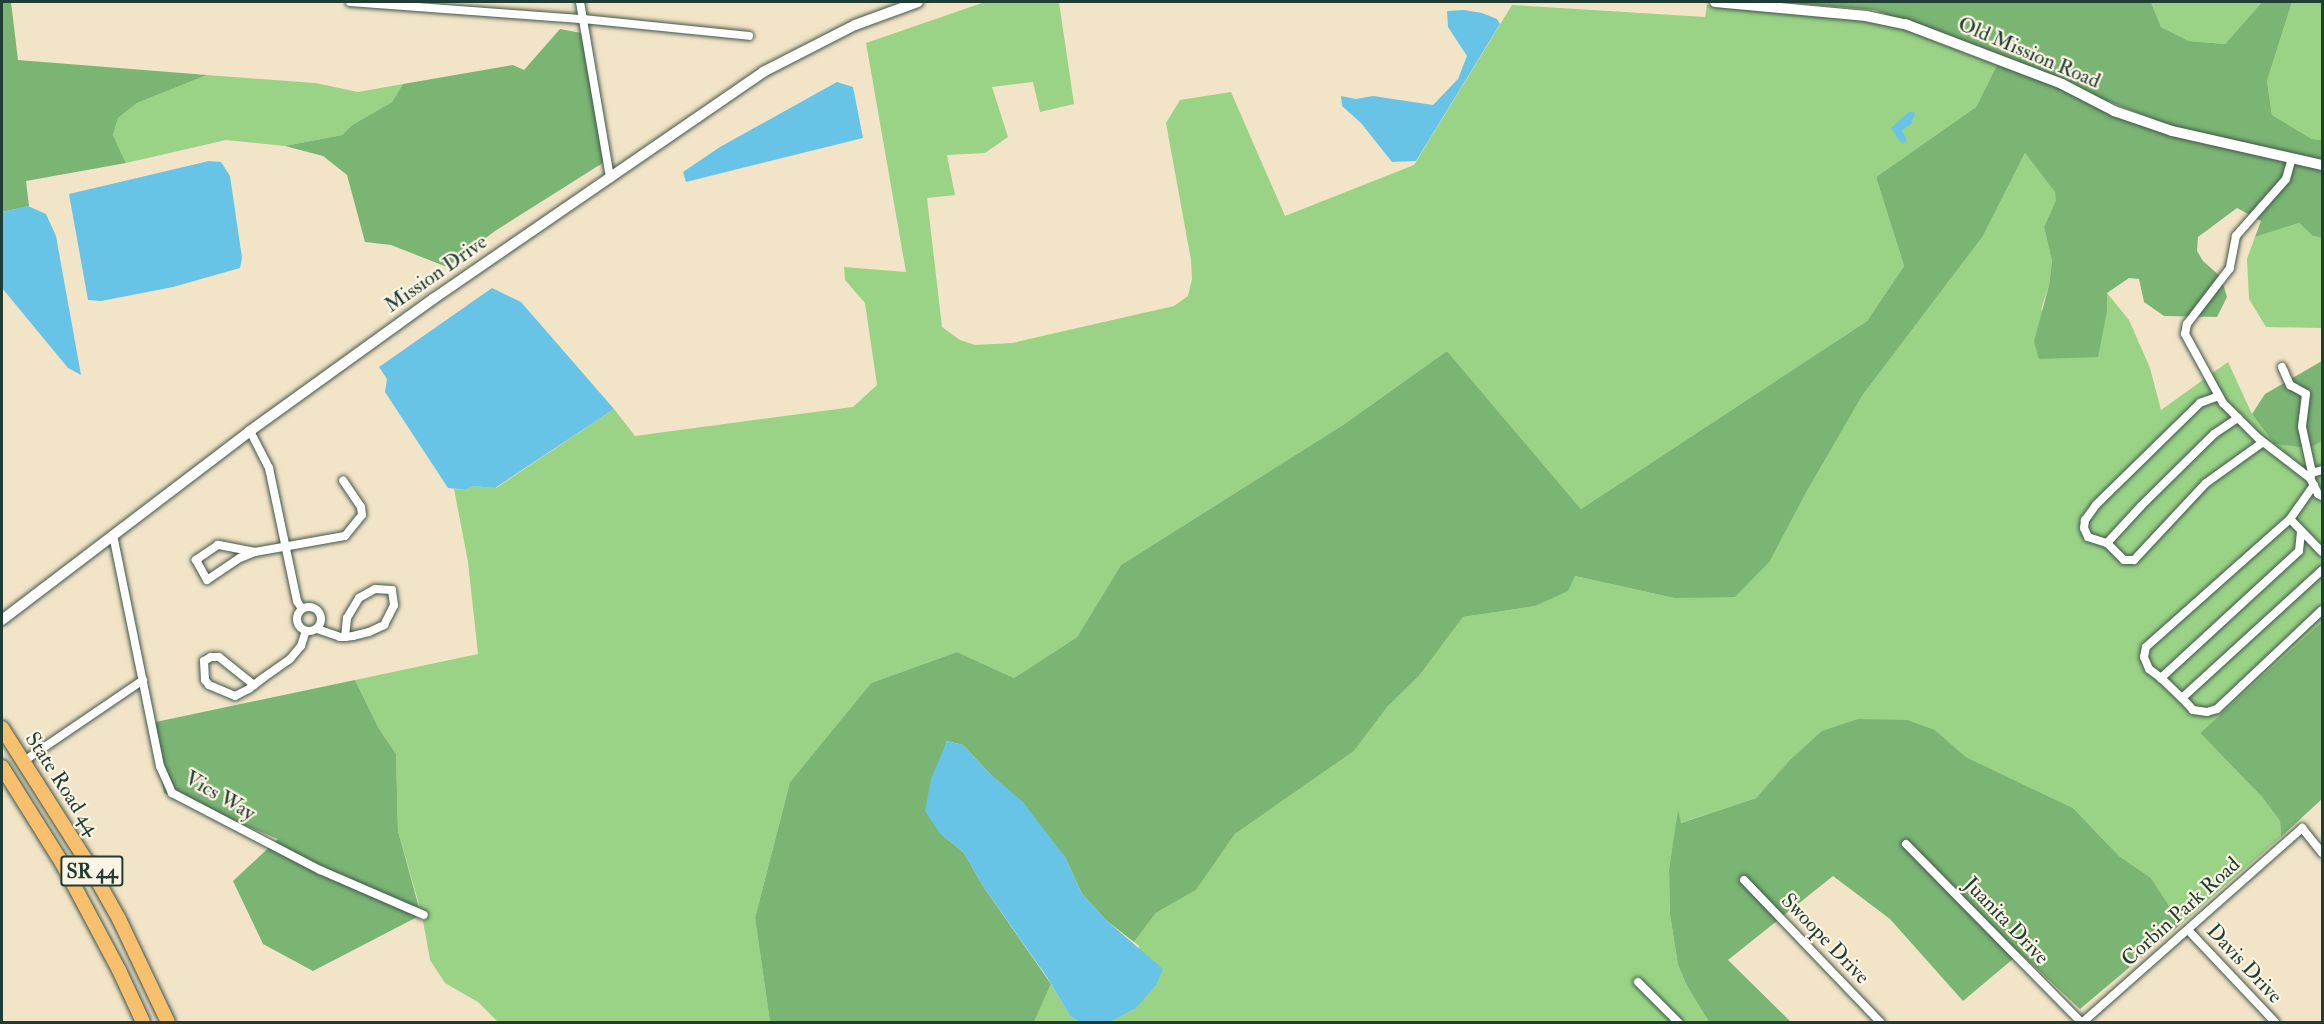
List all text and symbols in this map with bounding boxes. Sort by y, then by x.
street label: Old Mission Road [1954,12,2104,94]
street label: Mission Drive [380,229,492,319]
street label: State Road 44 [19,728,105,840]
street label: Vics Way [180,766,260,826]
street label: Corbin Park Road [2116,852,2246,972]
road number: SR 44 [59,854,125,888]
street label: Juanita Drive [1958,872,2054,970]
street label: Swoope Drive [1775,888,1875,990]
street label: Davis Drive [2201,919,2287,1009]

